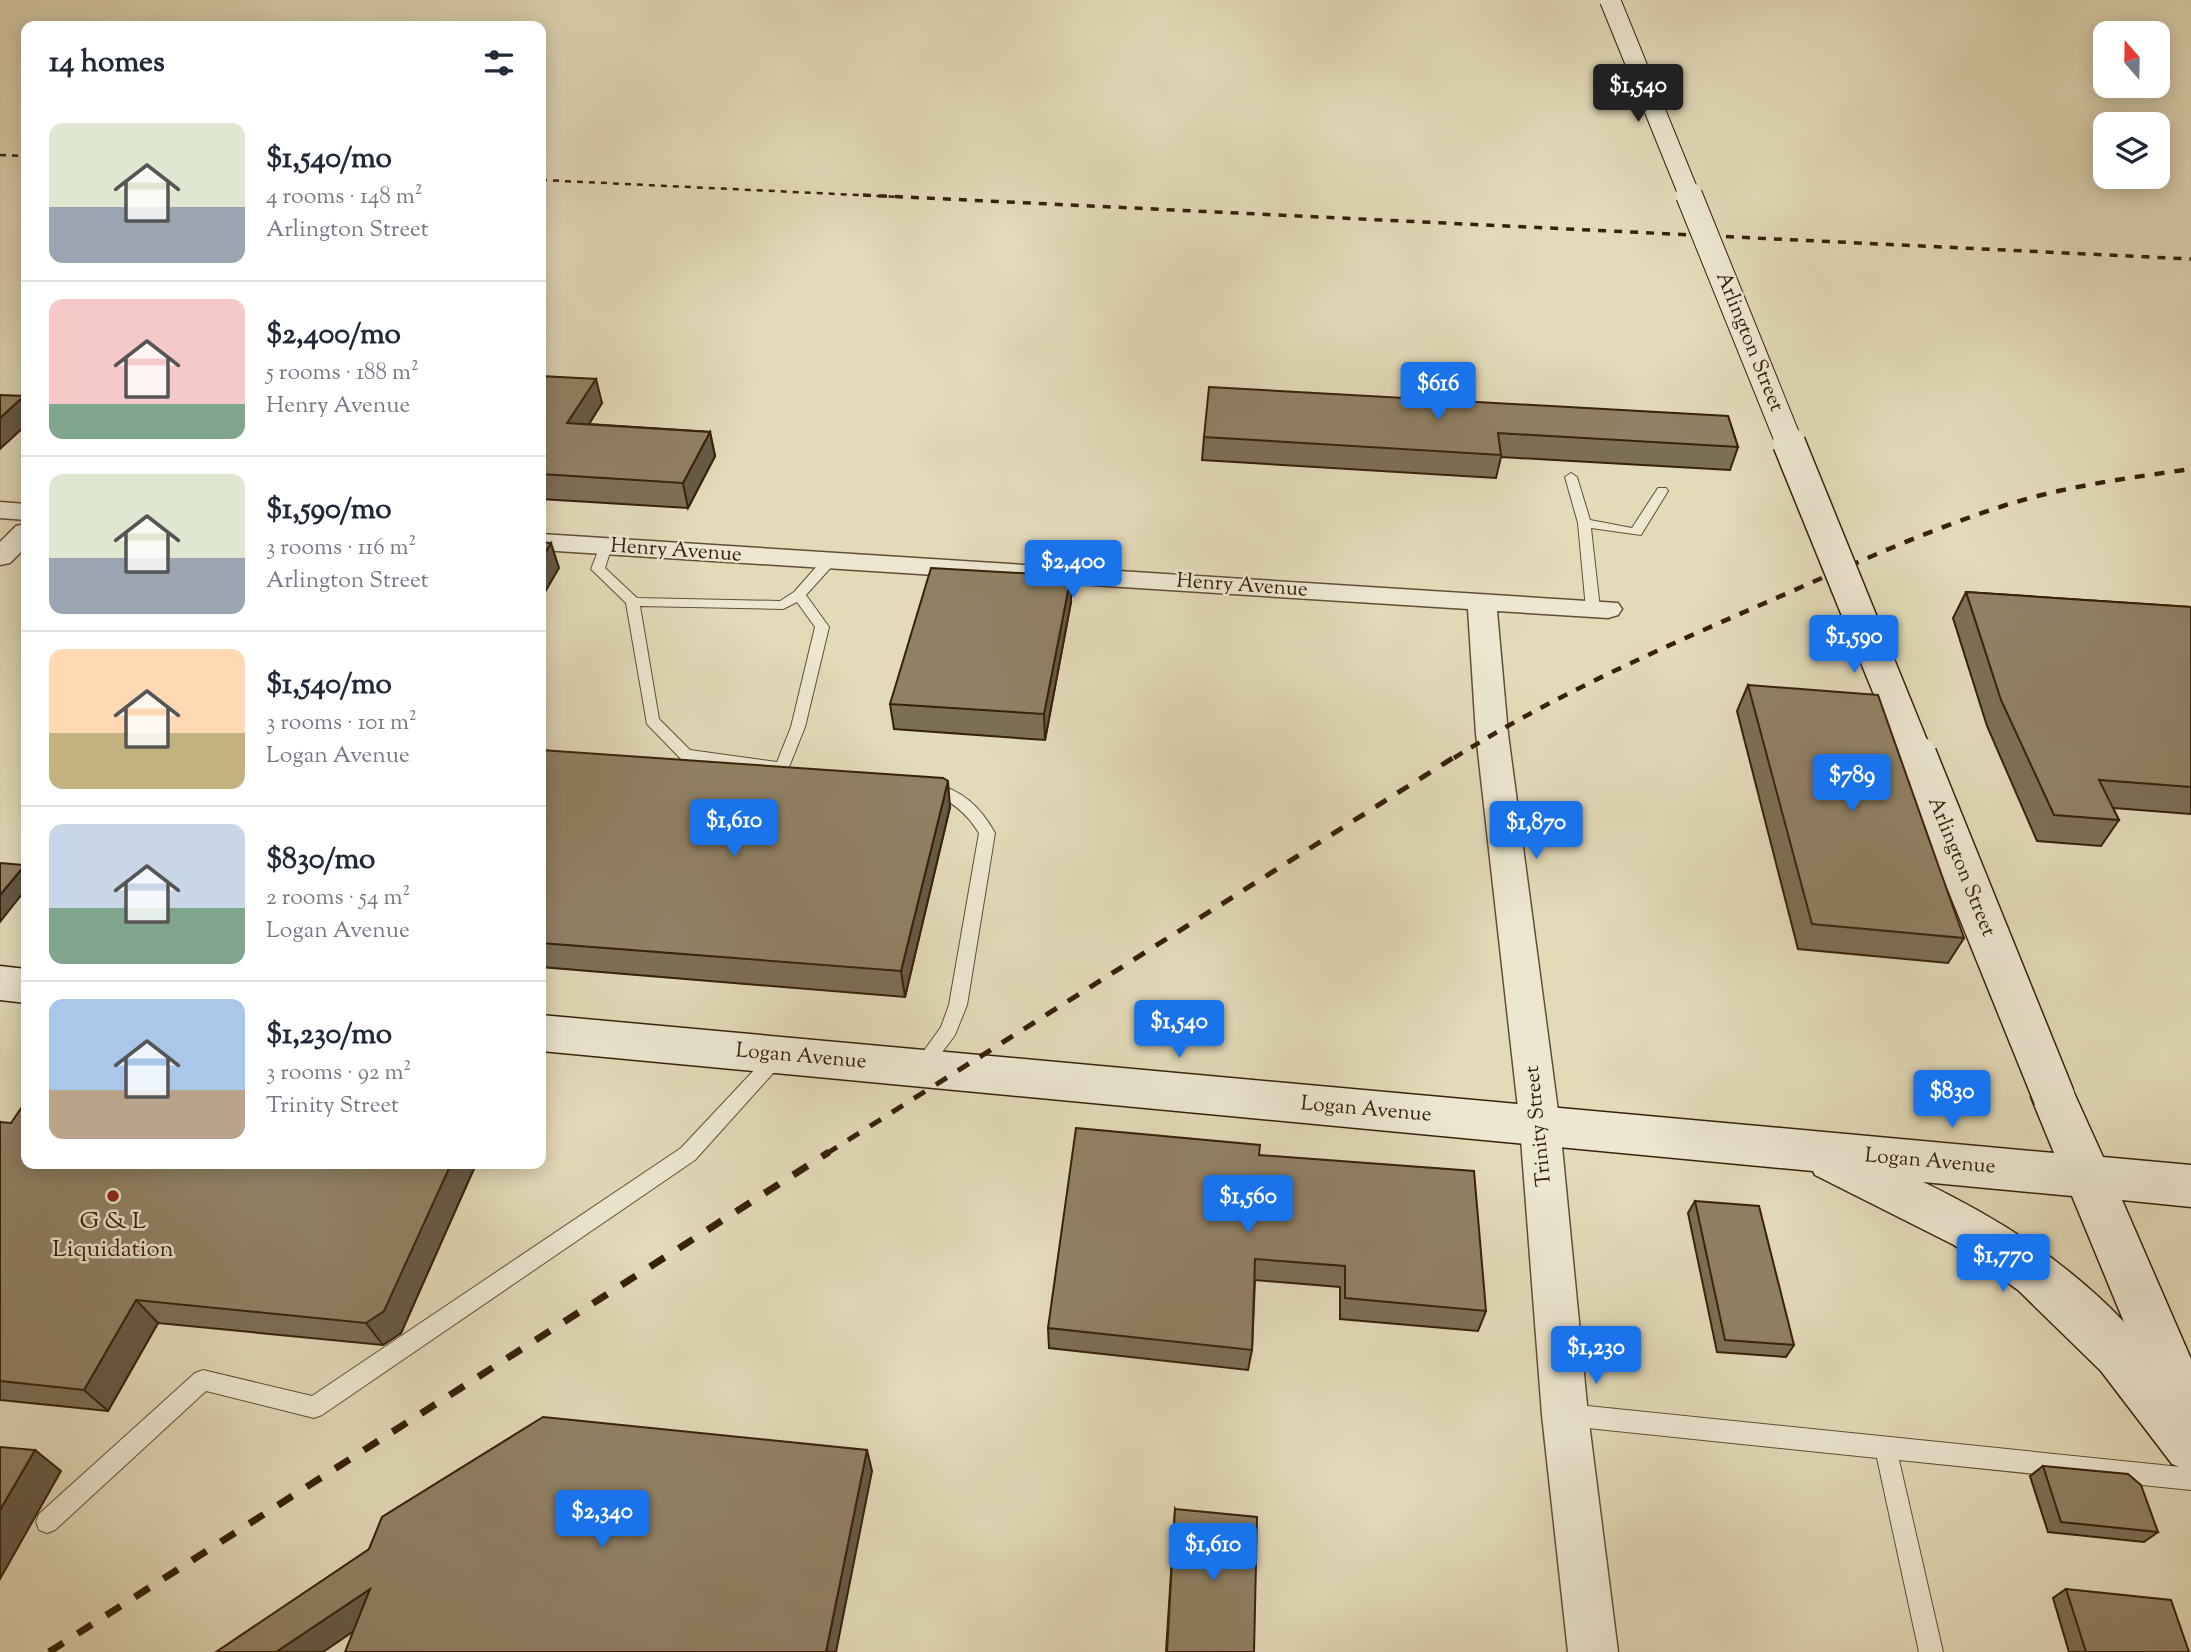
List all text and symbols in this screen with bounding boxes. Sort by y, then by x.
north arrow [2093,21,2170,98]
map controls [2093,21,2170,189]
text: 14 homes [49,42,165,85]
icon: filters [480,44,518,82]
pin: $1,540 [1581,64,1695,124]
text: $1,540 [1609,70,1667,103]
button: layers [2093,112,2170,189]
text: $1,540/mo [266,138,392,181]
icon: home [105,151,189,235]
text: 4 rooms · 148 m² [266,181,423,214]
text: Arlington Street [266,214,429,247]
street label: Arlington Street [1707,268,1791,416]
text: $2,400/mo [266,314,401,357]
icon: home [105,327,189,411]
text: 5 rooms · 188 m² [266,357,419,390]
pin: $616 [1397,362,1479,422]
text: $616 [1417,368,1459,401]
text: Henry Avenue [266,390,410,423]
text: $1,590/mo [266,489,392,532]
icon: home [105,502,189,586]
street label: Henry Avenue [609,531,743,571]
text: 3 rooms · 116 m² [266,532,416,565]
pin: $2,400 [1016,540,1130,600]
text: $2,400 [1041,546,1105,579]
text: Arlington Street [266,565,429,598]
street label: Henry Avenue [1175,566,1309,606]
pin: $1,590 [1797,616,1911,675]
text: $1,590 [1825,621,1883,654]
text: $1,540/mo [266,664,392,707]
icon: home [105,677,189,761]
text: 3 rooms · 101 m² [266,707,417,740]
text: Logan Avenue [266,740,410,773]
pin: $789 [1811,754,1893,814]
text: $789 [1829,760,1875,793]
street label: Arlington Street [1919,793,2003,941]
pin: $1,610 [677,800,791,859]
pin: $1,870 [1479,802,1593,861]
text: $1,610 [706,805,762,838]
text: $1,870 [1506,807,1566,840]
text: $830/mo [266,839,375,882]
icon: home [105,852,189,936]
text: 2 rooms · 54 m² [266,882,410,915]
text: Logan Avenue [266,915,410,948]
pin: $1,540 [1122,1000,1236,1060]
text: $1,540 [1150,1006,1208,1039]
text: $1,230/mo [266,1014,392,1057]
icon: home [105,1027,189,1111]
street label: Logan Avenue [734,1036,868,1078]
text: 3 rooms · 92 m² [266,1057,411,1090]
street label: Trinity Street [1518,1064,1560,1188]
pin: $830 [1911,1070,1993,1130]
text: $830 [1929,1076,1975,1109]
street label: Logan Avenue [1299,1089,1433,1131]
text: Trinity Street [266,1090,399,1123]
street label: Logan Avenue [1863,1141,1997,1183]
pin: $1,560 [1191,1176,1305,1235]
text: $1,560 [1219,1181,1277,1214]
marker: G & L Liquidation [105,1188,121,1204]
place label: G & L Liquidation [52,1205,174,1267]
pin: $1,770 [1946,1234,2060,1294]
text: $1,770 [1973,1240,2033,1273]
pin: $1,230 [1539,1326,1653,1386]
text: $1,230 [1567,1332,1625,1365]
pin: $2,340 [545,1490,659,1550]
text: $2,340 [571,1496,633,1529]
pin: $1,610 [1156,1524,1270,1583]
text: $1,610 [1185,1529,1241,1562]

